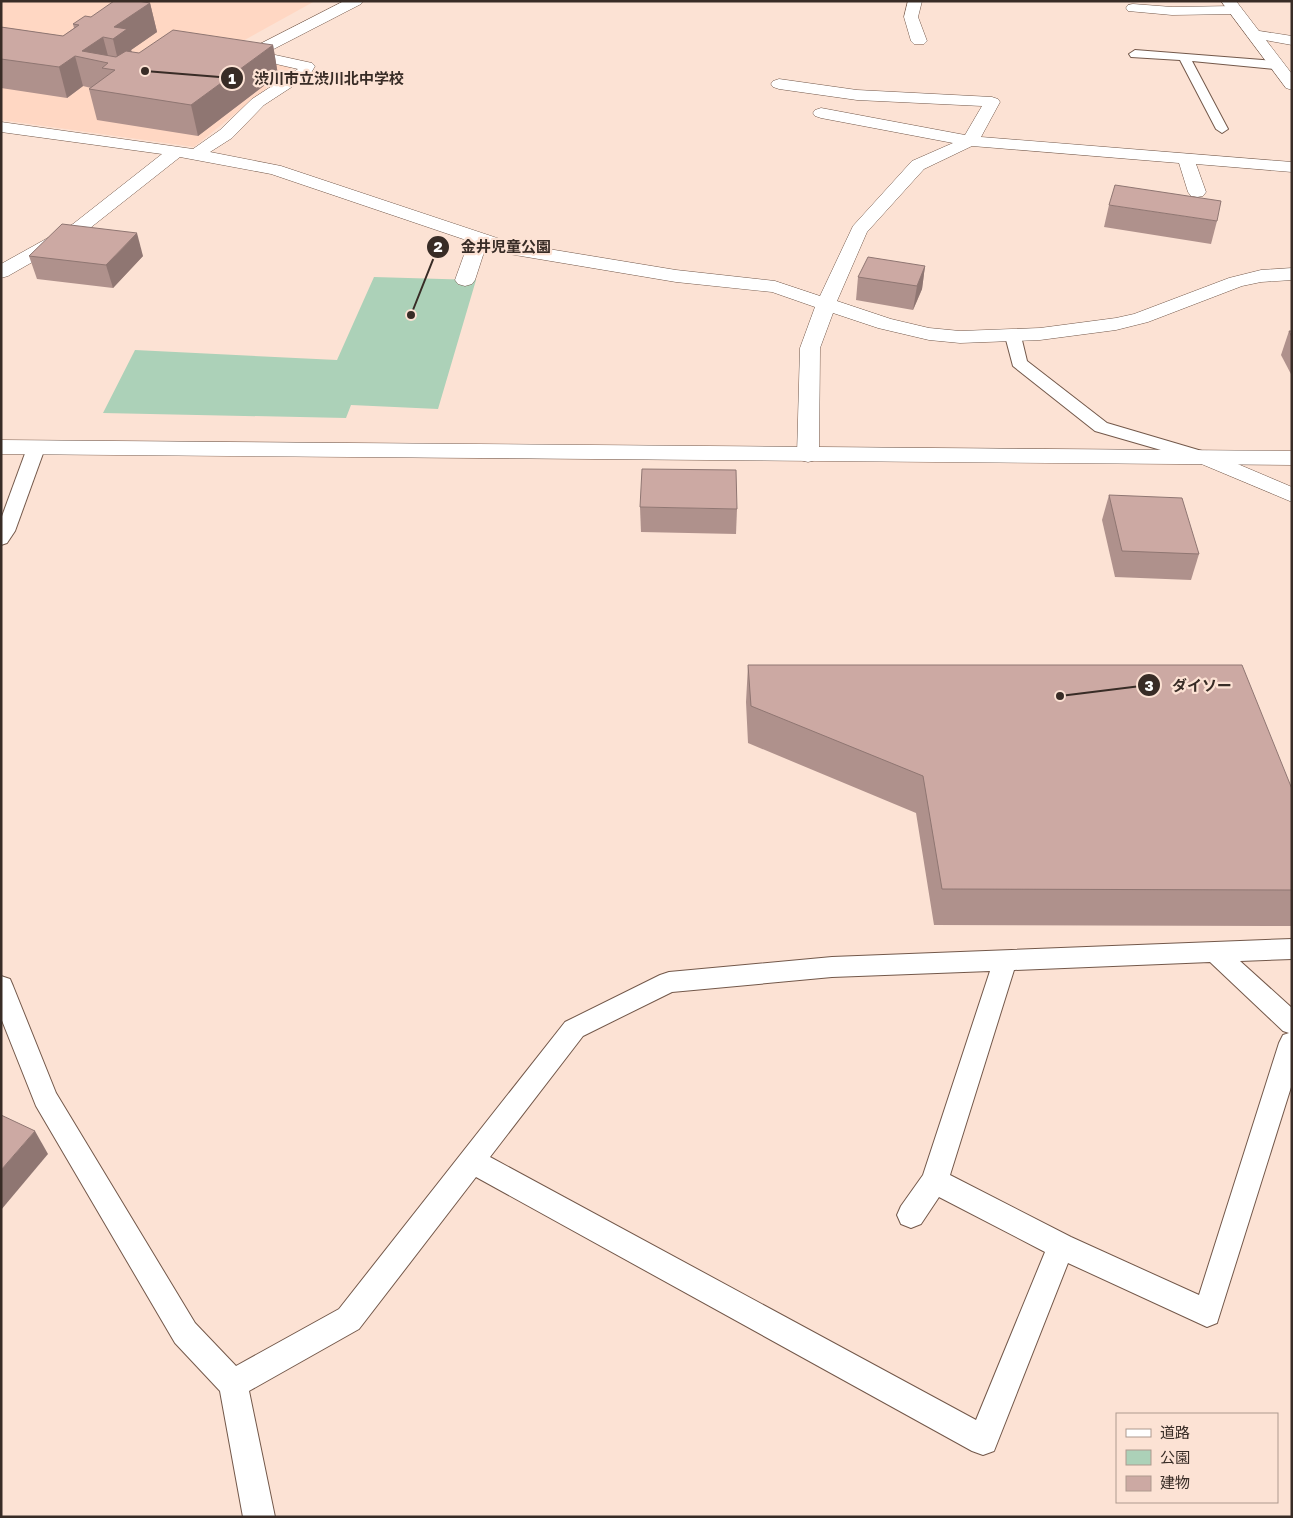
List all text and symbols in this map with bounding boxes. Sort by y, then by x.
callout: 渋川市立渋川北中学校 [219,63,414,93]
text: 1 [228,69,236,87]
text: 渋川市立渋川北中学校 [254,69,404,87]
callout: 金井児童公園 [426,232,561,262]
text: 2 [433,237,443,255]
text: 金井児童公園 [461,237,551,255]
callout: ダイソー [1137,670,1242,700]
text: 3 [1144,676,1154,694]
text: ダイソー [1172,676,1232,694]
legend [1116,1413,1278,1503]
text: 道路 [1160,1423,1190,1441]
text: 公園 [1160,1448,1190,1466]
text: 建物 [1160,1473,1190,1491]

